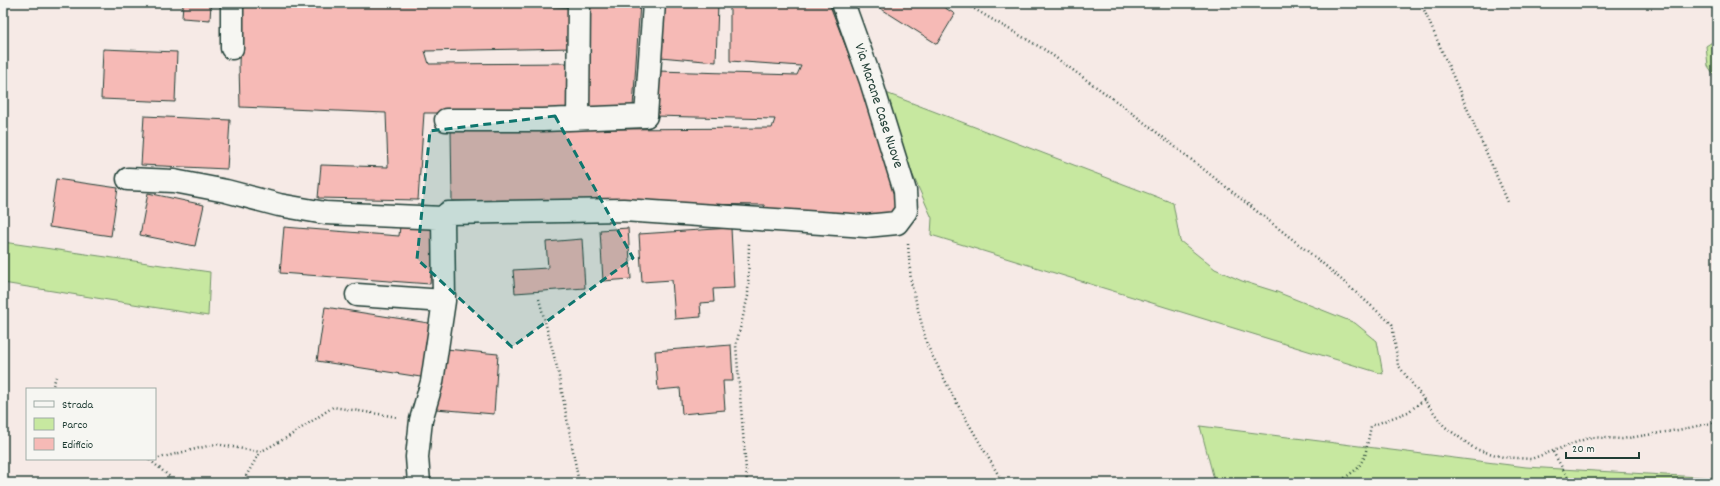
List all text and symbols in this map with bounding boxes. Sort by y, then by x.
street label: Via Marane Case Nuove [847,41,909,172]
legend [26,388,156,460]
text: Strada [62,397,93,414]
text: Parco [62,417,88,434]
scale bar [1566,434,1639,460]
text: Edificio [62,437,93,454]
text: 20 m [1572,441,1595,458]

